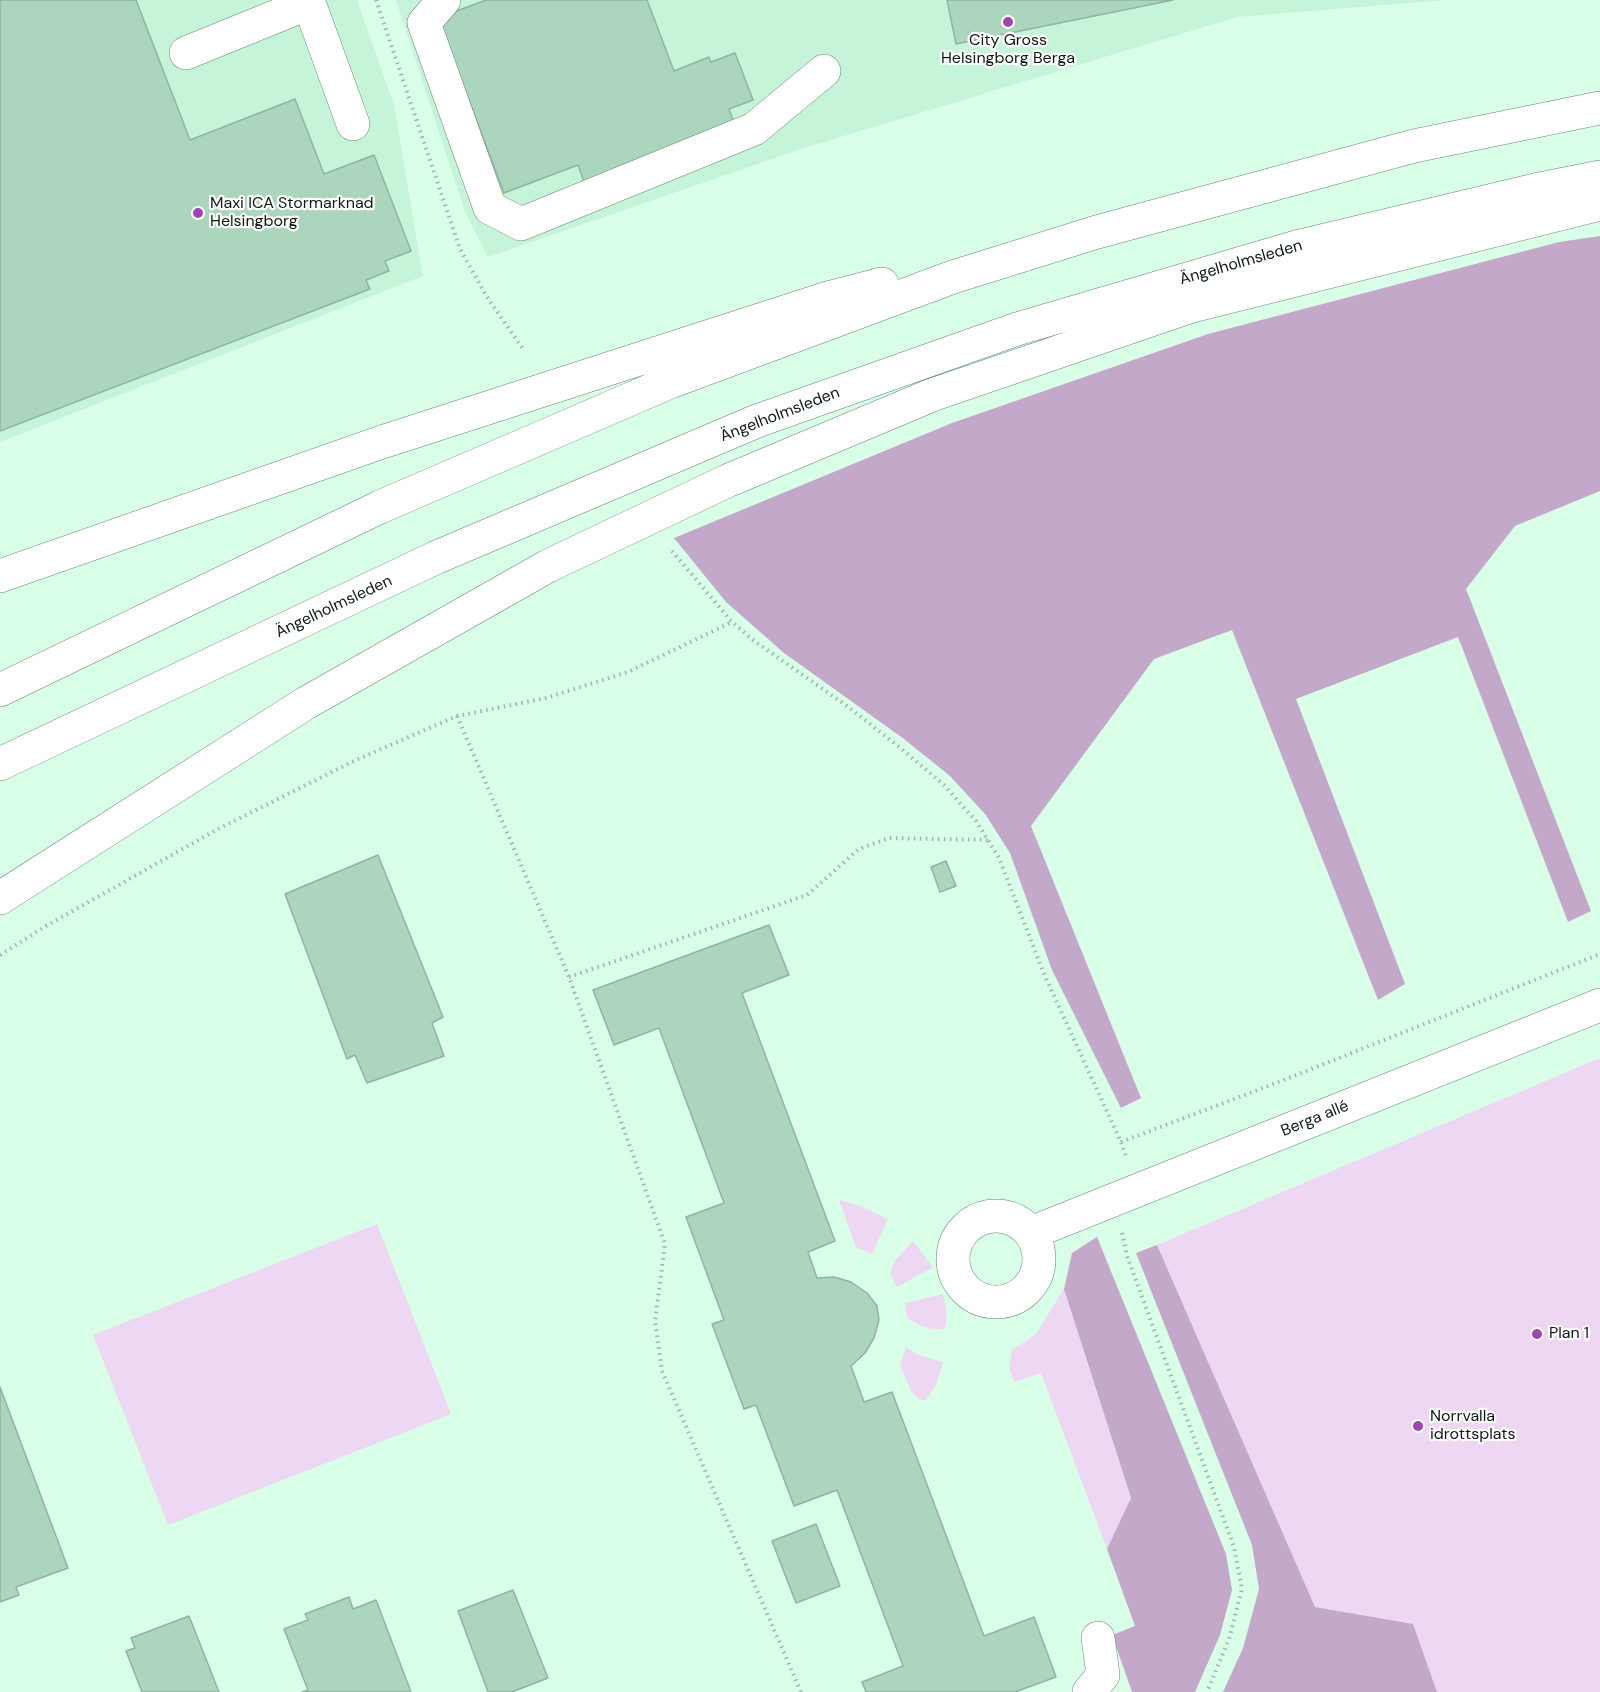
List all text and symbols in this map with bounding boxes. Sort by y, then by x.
marker: City Gross Helsingborg Berga [1001,15,1015,29]
place label: City Gross Helsingborg Berga [941,31,1075,69]
place label: Maxi ICA Stormarknad Helsingborg [210,194,374,232]
marker: Maxi ICA Stormarknad Helsingborg [191,206,205,220]
street label: Ängelholmsleden [1178,236,1304,290]
street label: Ängelholmsleden [717,383,843,447]
street label: Ängelholmsleden [273,572,395,642]
street label: Berga allé [1278,1097,1352,1141]
place label: Plan 1 [1549,1324,1589,1344]
marker: Plan 1 [1530,1327,1544,1341]
place label: Norrvalla idrottsplats [1430,1407,1516,1445]
marker: Norrvalla idrottsplats [1411,1419,1425,1433]

